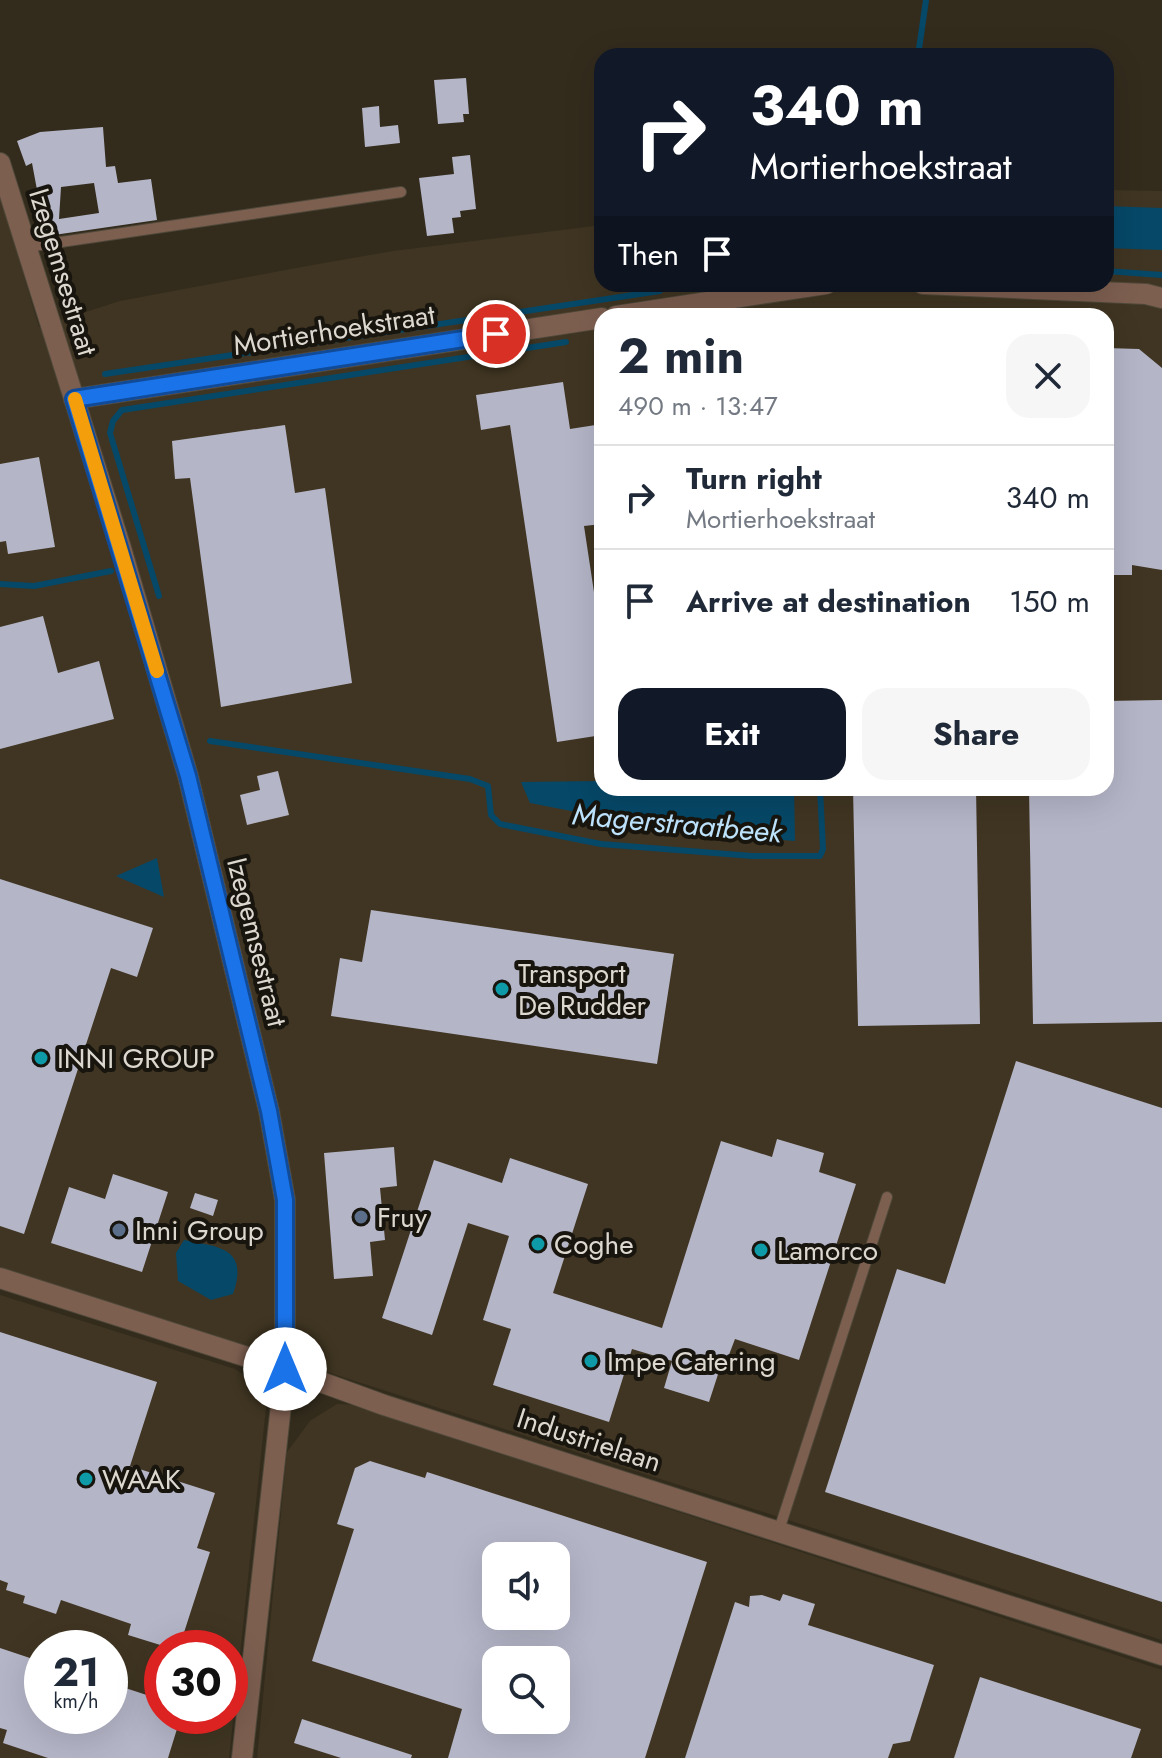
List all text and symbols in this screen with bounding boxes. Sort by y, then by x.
text: 340 m [750,65,924,146]
icon: right [618,80,722,184]
text: Mortierhoekstraat [750,140,1012,192]
street label: Izegemsestraat [18,183,108,361]
icon: arrive [695,232,739,276]
text: Then [618,233,679,276]
street label: Mortierhoekstraat [230,294,438,366]
pin [462,300,530,368]
icon: arrive [474,312,518,356]
text: 2 min [618,322,744,391]
button: close [1006,334,1090,418]
text: 490 m · 13:47 [618,387,778,425]
text: Turn right [686,457,822,500]
icon: right [618,475,662,519]
text: 340 m [1006,476,1090,519]
text: Mortierhoekstraat [686,500,875,538]
icon: arrive [618,579,662,623]
text: Arrive at destination [686,580,971,623]
text: 150 m [1009,580,1090,623]
button: Exit [618,688,846,780]
button: Share [862,688,1090,780]
water label: Magerstraatbeek [571,792,785,854]
street label: Izegemsestraat [216,853,298,1031]
place label: Transport De Rudder [518,953,647,1026]
marker: Transport De Rudder [493,980,511,998]
place label: INNI GROUP [57,1038,215,1079]
marker: INNI GROUP [32,1049,50,1067]
place label: Fruy [377,1197,428,1238]
marker: Fruy [352,1208,370,1226]
place label: Inni Group [135,1210,264,1251]
marker: Inni Group [110,1221,128,1239]
place label: Coghe [554,1224,634,1265]
place label: Lamorco [777,1230,878,1271]
marker: Coghe [529,1235,547,1253]
marker: Lamorco [752,1241,770,1259]
position arrow [243,1327,327,1411]
place label: Impe Catering [607,1341,776,1382]
marker: Impe Catering [582,1352,600,1370]
street label: Industrielaan [512,1397,666,1483]
place label: WAAK [102,1459,181,1500]
marker: WAAK [77,1470,95,1488]
map controls [482,1542,570,1734]
button: sound [482,1542,570,1630]
speed limit sign: 30 [144,1630,248,1734]
text: 21 [53,1643,99,1701]
button: search [482,1646,570,1734]
text: km/h [53,1687,99,1716]

